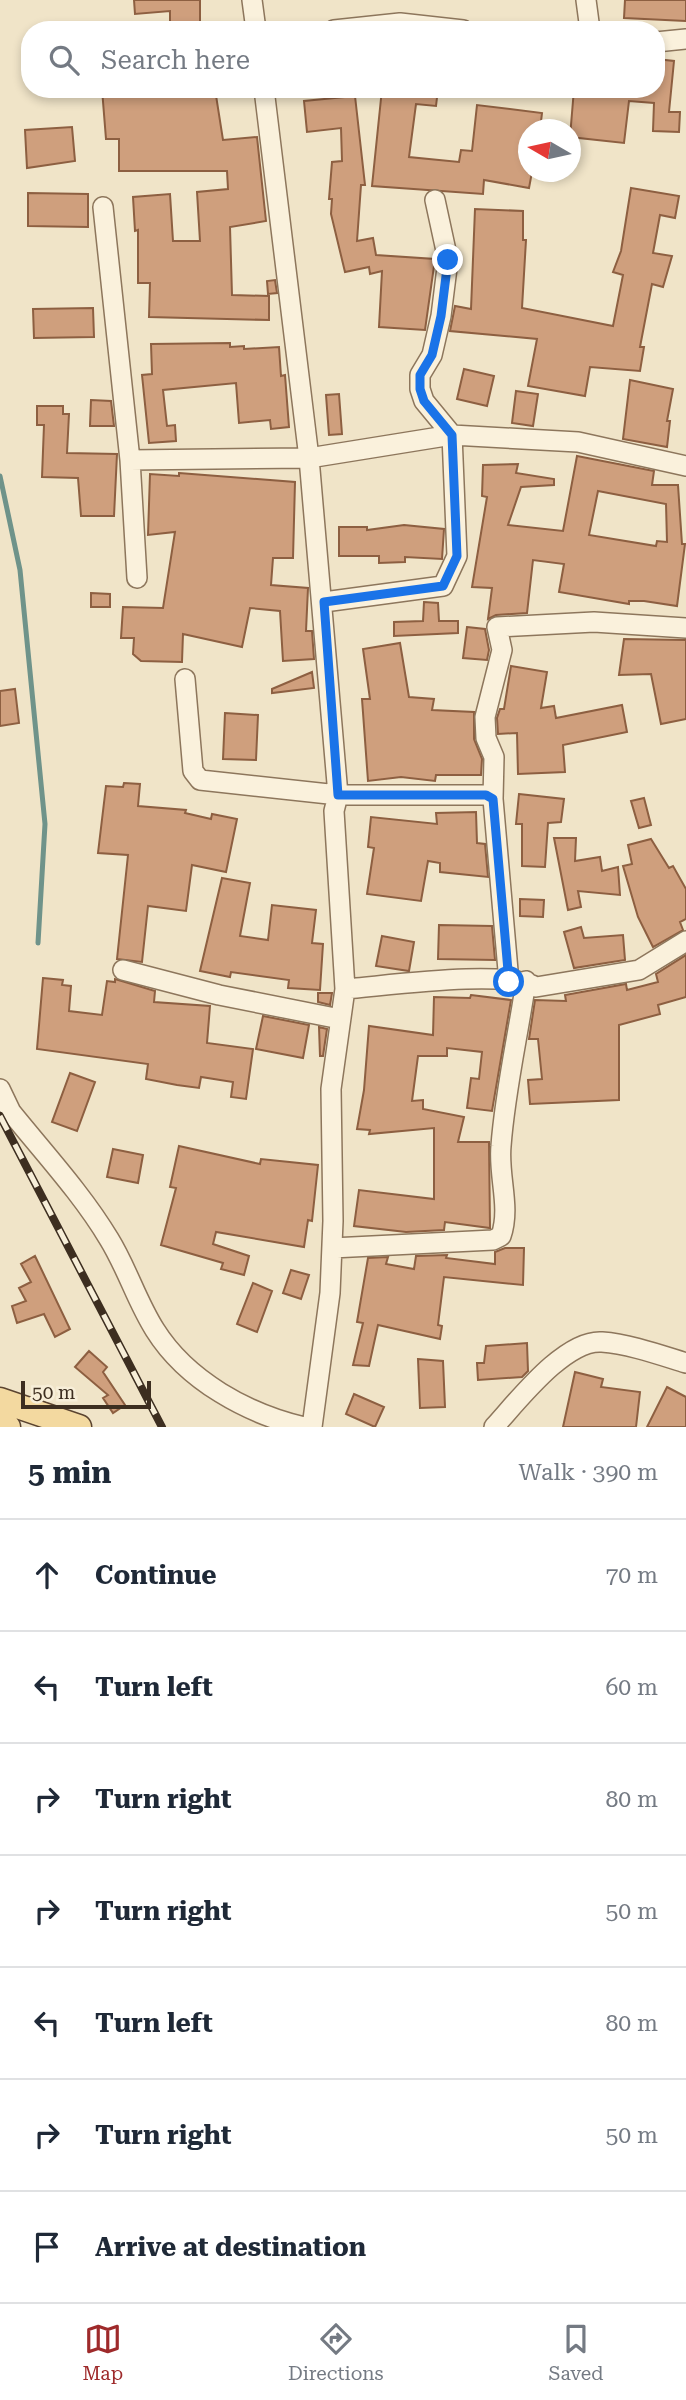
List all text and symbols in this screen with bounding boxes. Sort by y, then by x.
search box [21,21,665,98]
icon: search [45,41,83,79]
text: Search here [101,45,250,75]
north arrow [518,119,581,182]
route end [432,244,463,275]
route start [493,966,524,997]
scale bar [21,1378,150,1410]
text: 50 m [32,1381,75,1404]
text: 5 min [28,1455,111,1490]
text: Walk · 390 m [519,1459,658,1486]
icon: ahead [28,1556,66,1594]
text: Continue [95,1560,217,1590]
text: 70 m [605,1562,658,1589]
icon: left [28,1668,66,1706]
text: Turn left [95,1672,213,1702]
text: 60 m [605,1674,658,1701]
icon: right [28,1780,66,1818]
text: Turn right [95,1784,231,1814]
text: 80 m [605,1786,658,1813]
icon: right [28,1892,66,1930]
text: Turn right [95,1896,231,1926]
text: 50 m [605,1898,658,1925]
icon: left [28,2004,66,2042]
text: Turn left [95,2008,213,2038]
text: 80 m [605,2010,658,2037]
icon: right [28,2116,66,2154]
text: Turn right [95,2120,231,2150]
text: 50 m [605,2122,658,2149]
icon: arrive [28,2228,66,2266]
text: Arrive at destination [95,2232,366,2262]
tab: Map [82,2320,123,2385]
tab: Directions [288,2320,384,2385]
tab: Saved [548,2320,604,2385]

